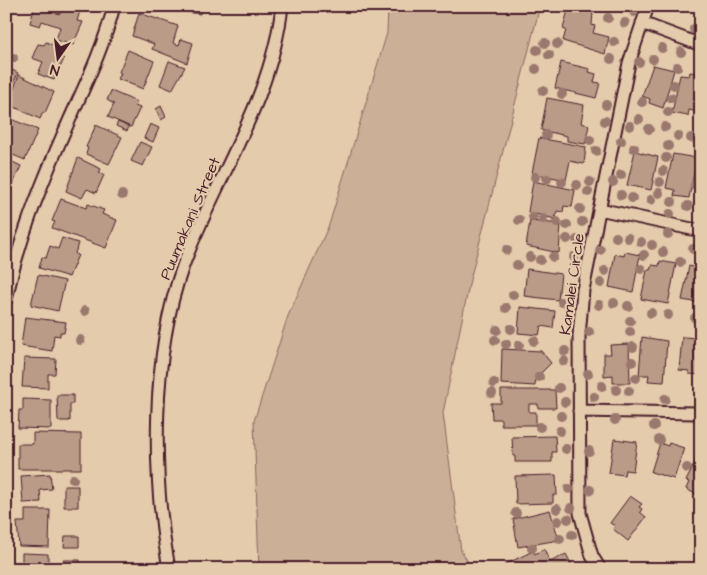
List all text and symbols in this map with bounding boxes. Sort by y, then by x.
north arrow [32,32,82,82]
text: N [48,59,62,80]
street label: Puumakani Street [154,153,226,283]
street label: Kamalei Circle [554,232,590,336]

